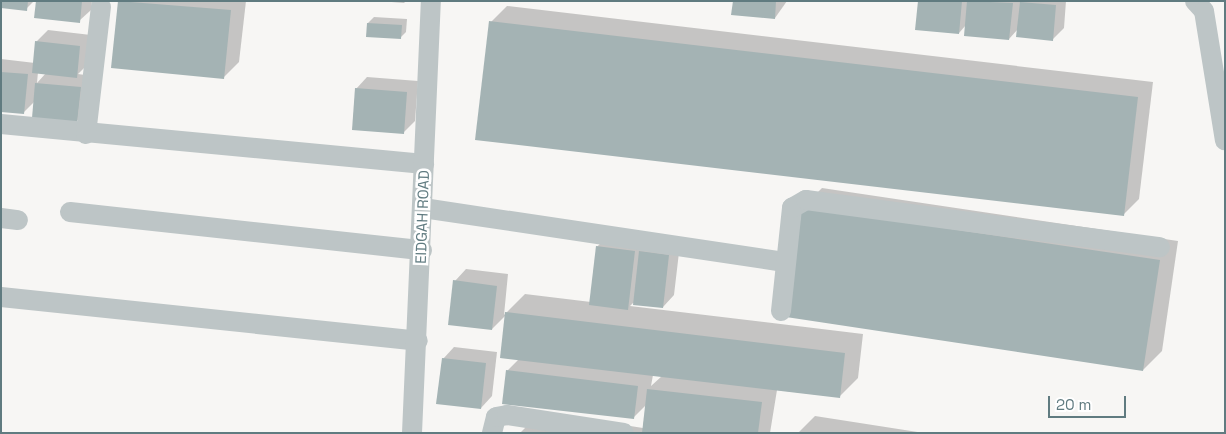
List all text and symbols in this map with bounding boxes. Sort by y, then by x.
street label: EIDGAH ROAD [411,170,433,264]
scale bar [1051,386,1128,418]
text: 20 m [1056,395,1091,414]

